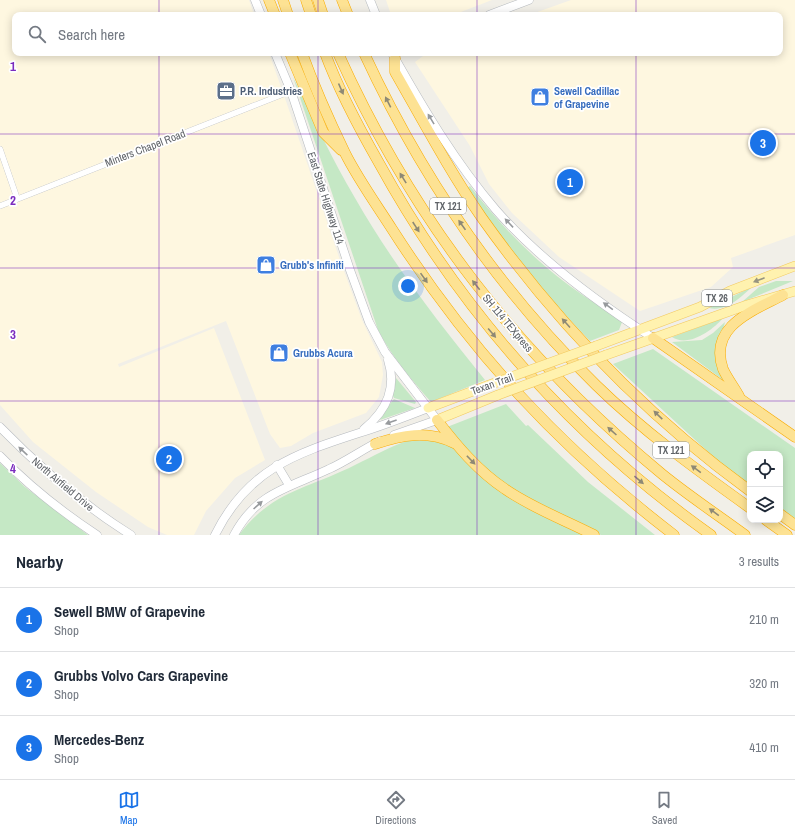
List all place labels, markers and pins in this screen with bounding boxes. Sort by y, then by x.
office icon: P.R. Industries [215,80,237,102]
place label: P.R. Industries [240,84,302,98]
place label: Sewell Cadillac of Grapevine [554,84,619,111]
shop icon: Sewell Cadillac of Grapevine [529,86,551,108]
pin: 3 [750,128,776,158]
pin: 1 [557,167,583,197]
shop icon: Grubb's Infiniti [255,254,277,276]
place label: Grubb's Infiniti [280,258,344,272]
shop icon: Grubbs Acura [268,342,290,364]
place label: Grubbs Acura [293,346,353,360]
pin: 2 [156,444,182,474]

